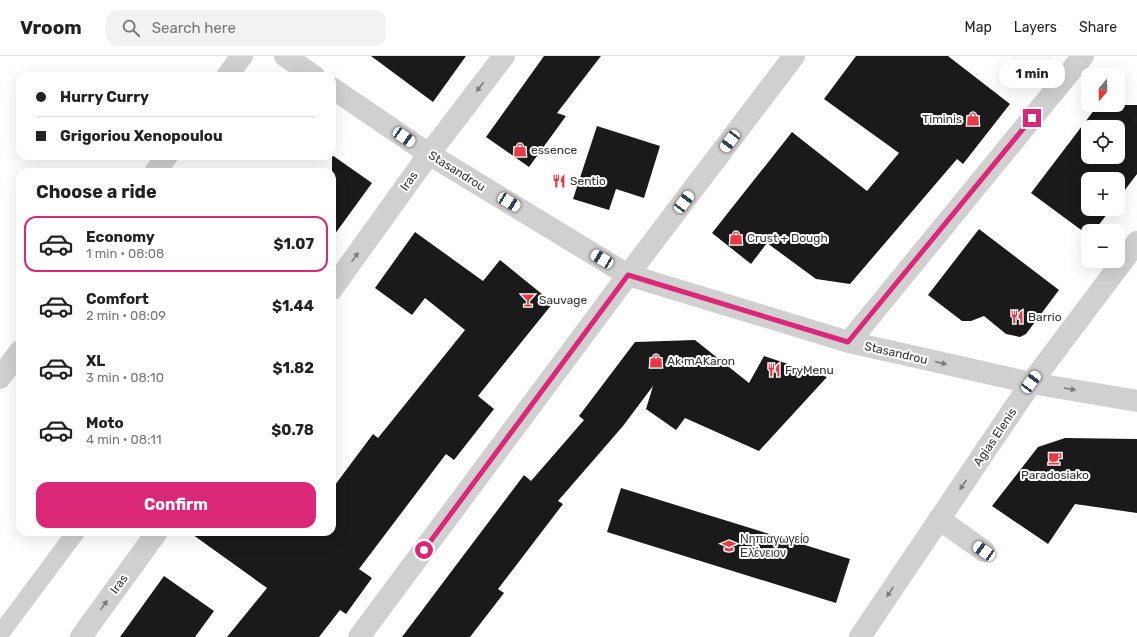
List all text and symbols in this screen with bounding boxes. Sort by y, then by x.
search box [106,10,386,46]
text: Vroom [20,16,82,39]
icon: search [120,17,142,39]
text: Search here [152,19,236,37]
text: Map [965,19,992,36]
text: Layers [1014,19,1057,36]
text: Share [1079,19,1117,36]
callout: 1 min [999,60,1065,88]
text: 1 min [1015,66,1049,81]
north arrow [1081,68,1125,112]
map controls [1081,68,1125,268]
one-way arrow [476,82,484,92]
text: Hurry Curry [60,88,149,106]
route end [1023,109,1041,127]
shop icon: Timinis [965,111,981,127]
place label: Timinis [922,112,962,126]
button: locate [1081,120,1125,164]
car [391,125,417,149]
text: Grigoriou Xenopoulou [60,127,223,145]
car [718,128,742,154]
shop icon: essence [512,142,528,158]
place label: essence [531,143,578,157]
street label: Stasandrou [426,148,488,194]
street label: Iras [397,169,421,193]
button: + [1081,172,1125,216]
restaurant icon: Sentio [551,173,567,189]
place label: Sentio [570,174,606,188]
text: Choose a ride [36,181,157,203]
car [672,189,696,215]
car [496,191,522,213]
button: − [1081,224,1125,268]
icon: car [38,226,74,262]
text: Economy [86,228,155,246]
shop icon: Crust + Dough [728,230,744,246]
place label: Crust + Dough [747,231,828,245]
text: $1.07 [274,235,314,253]
text: 1 min · 08:08 [86,246,164,261]
car [589,248,615,270]
one-way arrow [351,252,359,262]
icon: car [38,288,74,324]
text: Comfort [86,290,149,308]
bar icon: Sauvage [520,292,536,308]
place label: Sauvage [539,293,588,307]
text: $1.44 [272,297,314,315]
text: 2 min · 08:09 [86,308,166,323]
restaurant icon: Barrio [1009,309,1025,325]
place label: Barrio [1028,310,1062,324]
street label: Stasandrou [863,339,929,367]
icon: car [38,350,74,386]
text: XL [86,352,105,370]
shop icon: Ak mAKaron [648,353,664,369]
place label: Ak mAKaron [667,354,735,368]
text: $1.82 [272,359,314,377]
one-way arrow [935,360,947,366]
restaurant icon: FryMenu [766,362,782,378]
place label: FryMenu [785,363,834,377]
car [1019,369,1043,395]
text: 3 min · 08:10 [86,370,164,385]
one-way arrow [1064,386,1076,392]
street label: Agias Elenis [970,405,1020,469]
icon: car [38,412,74,448]
text: Moto [86,414,124,432]
text: $0.78 [271,421,314,439]
text: 4 min · 08:11 [86,432,161,447]
cafe icon: Paradosiako [1047,450,1063,466]
place label: Paradosiako [1021,468,1089,482]
one-way arrow [959,479,967,490]
button: Confirm [36,482,316,528]
place label: Νηπιαγωγείο Ελένειον [740,532,810,560]
school or university icon: Νηπιαγωγείο Ελένειον [721,538,737,554]
car [971,539,997,563]
route start [415,541,433,559]
street label: Iras [107,572,131,596]
one-way arrow [886,587,894,598]
one-way arrow [100,600,108,611]

